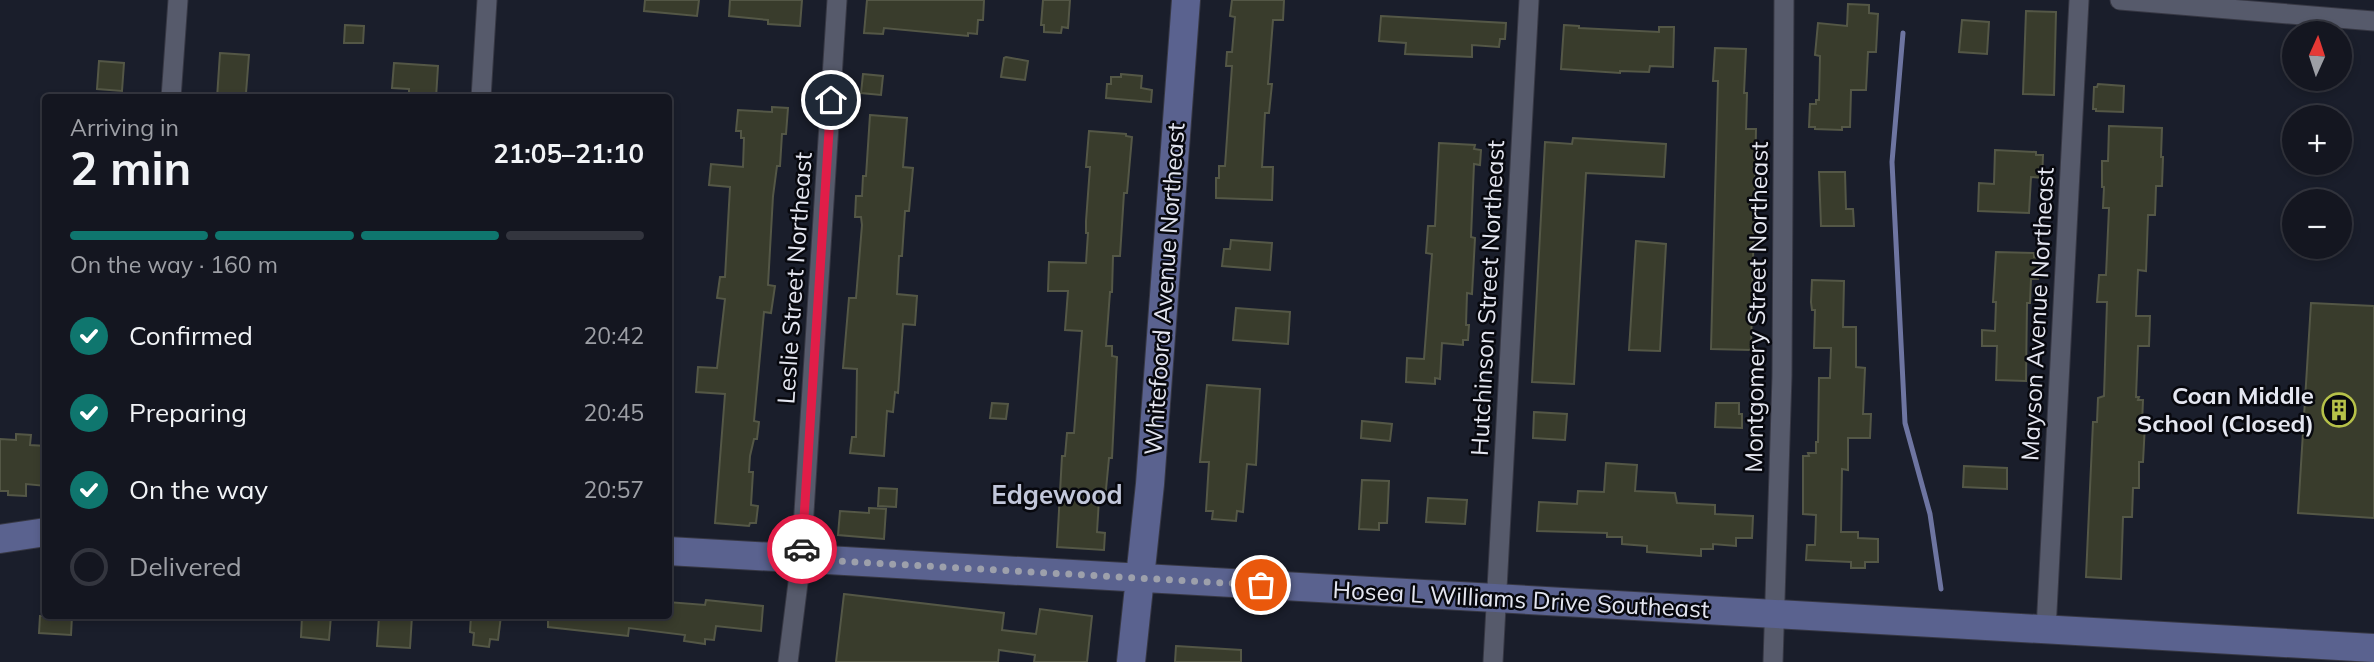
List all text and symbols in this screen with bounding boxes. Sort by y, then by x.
north arrow [2282,21,2352,91]
map controls [2282,21,2352,259]
pin [801,70,861,130]
icon: home [812,81,850,119]
button: + [2282,105,2352,175]
text: Arriving in [70,113,179,142]
street label: Whitefoord Avenue Northeast [1137,122,1191,456]
text: 21:05–21:10 [493,137,644,170]
text: 2 min [70,139,191,197]
street label: Hutchinson Street Northeast [1464,139,1510,456]
street label: Montgomery Street Northeast [1738,141,1774,473]
street label: Leslie Street Northeast [770,151,818,405]
street label: Mayson Avenue Northeast [2014,166,2060,462]
button: − [2282,189,2352,259]
text: On the way · 160 m [70,250,278,279]
icon: check [70,317,108,355]
text: Confirmed [129,319,253,352]
text: 20:42 [584,321,644,350]
place label: Coan Middle School (Closed) [2137,380,2314,438]
building icon: Coan Middle School (Closed) [2320,391,2358,429]
icon: check [70,394,108,432]
text: Preparing [129,396,247,429]
text: 20:45 [584,398,644,427]
icon: check [70,471,108,509]
text: On the way [129,473,268,506]
text: 20:57 [584,475,644,504]
district label: Edgewood [991,478,1123,511]
courier [767,514,837,584]
icon: car [783,530,821,568]
text: Delivered [129,550,242,583]
pin [1231,555,1291,615]
icon: bag [1242,566,1280,604]
street label: Hosea L Williams Drive Southeast [1332,574,1710,624]

